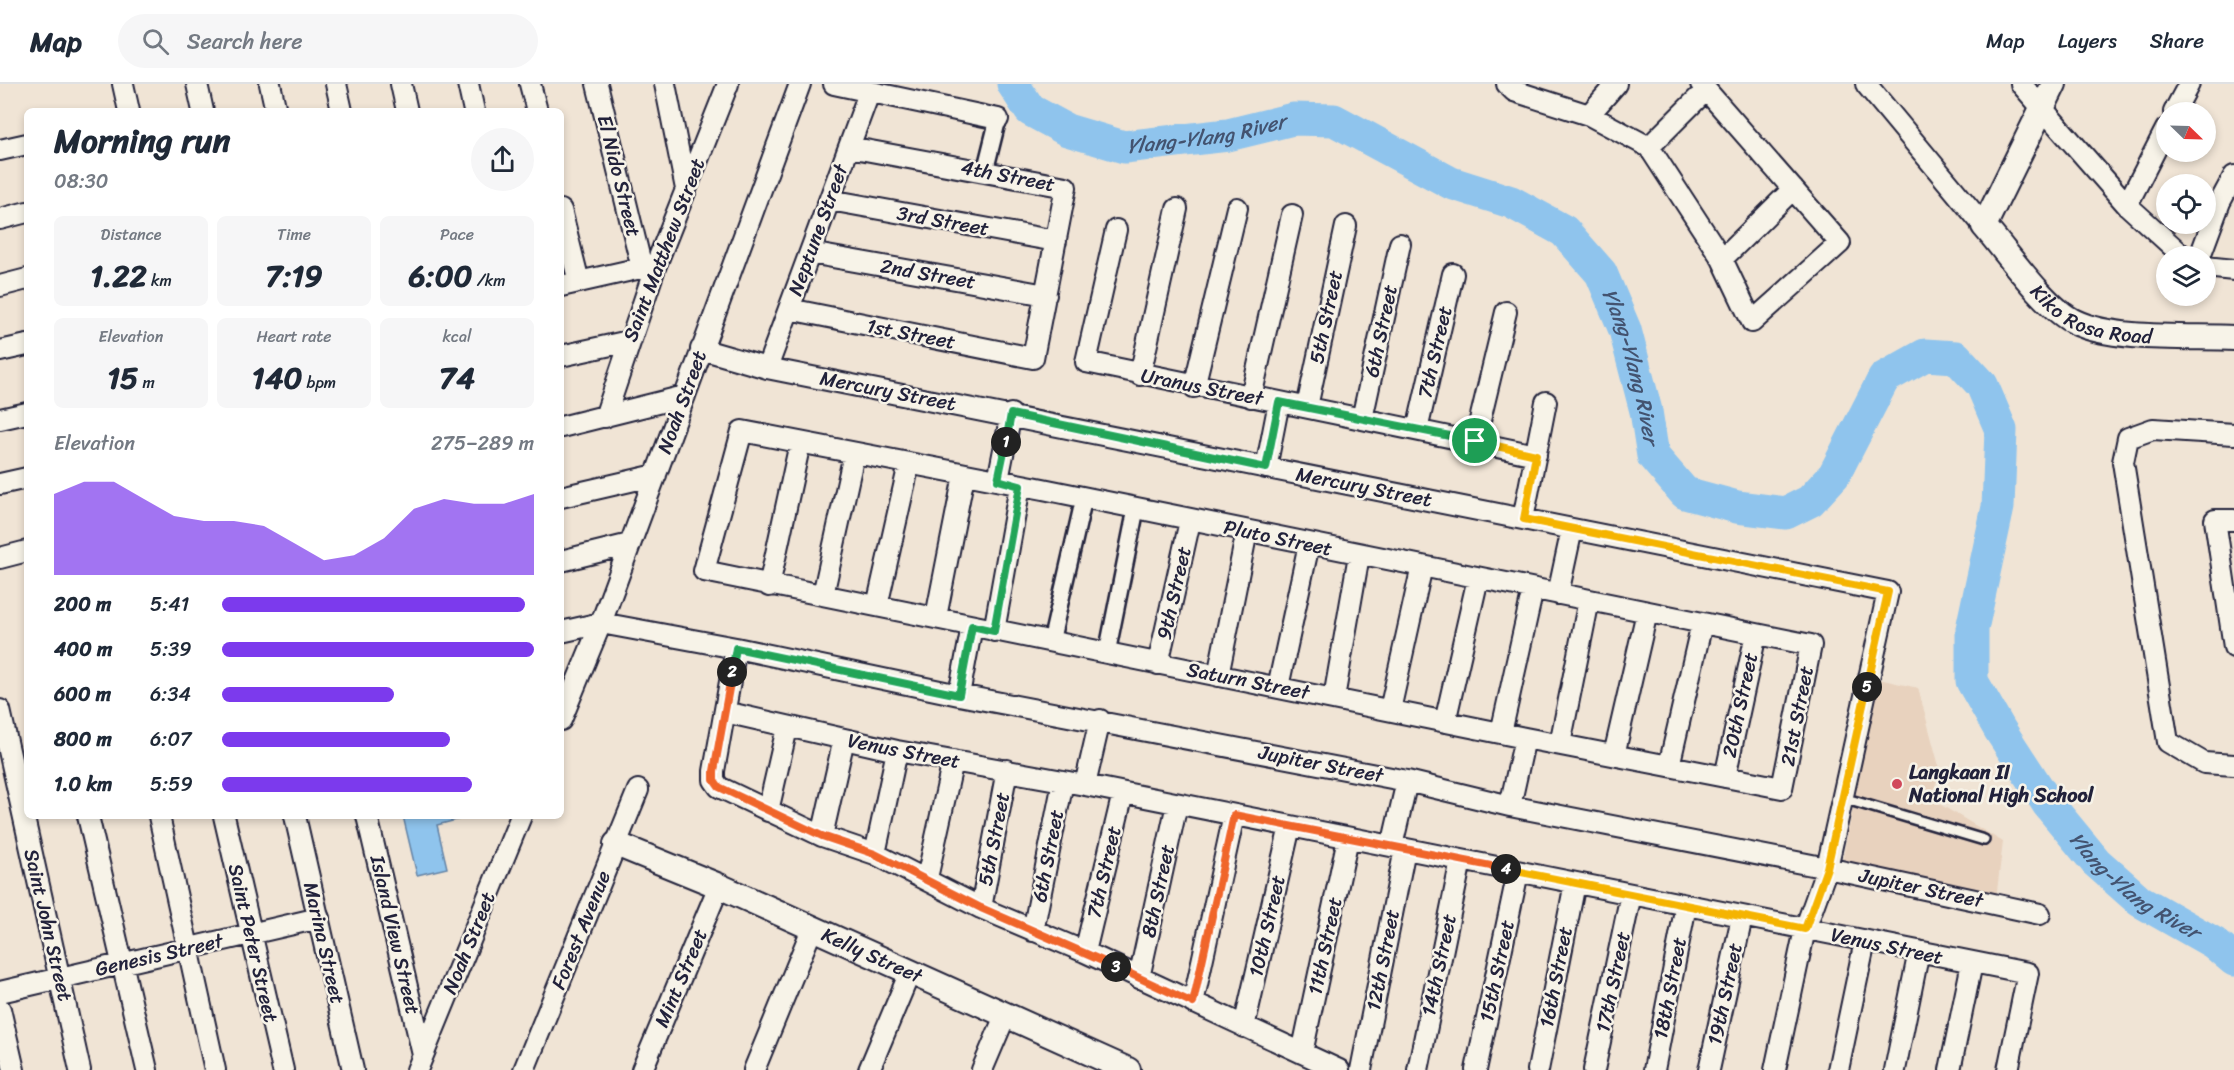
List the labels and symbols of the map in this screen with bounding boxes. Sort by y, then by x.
water label: Ylang-Ylang River [1125,101,1294,166]
north arrow [2156,102,2216,162]
street label: El Nido Street [587,111,651,241]
street label: 4th Street [958,150,1058,202]
street label: Saint Matthew Street [613,153,715,347]
street label: Neptune Street [778,158,858,301]
street label: 3rd Street [894,196,992,246]
street label: 2nd Street [878,248,979,300]
street label: 5th Street [1299,267,1353,367]
street label: Kiko Rosa Road [2021,275,2155,354]
street label: 6th Street [1354,281,1408,381]
water label: Ylang-Ylang River [1591,282,1671,451]
street label: 7th Street [1407,302,1463,402]
street label: 1st Street [864,308,959,360]
street label: Noah Street [647,345,717,459]
street label: Uranus Street [1138,358,1267,416]
street label: Mercury Street [817,361,959,421]
pin [1449,415,1500,466]
pin: 1 [991,427,1021,457]
street label: Mercury Street [1293,457,1435,517]
street label: Pluto Street [1220,509,1336,567]
street label: 9th Street [1146,543,1202,643]
street label: 20th Street [1712,649,1768,761]
street label: Saturn Street [1184,652,1313,710]
pin: 2 [717,657,747,687]
street label: 21st Street [1770,663,1824,769]
pin: 5 [1852,672,1882,702]
street label: Venus Street [845,723,964,779]
street label: Jupiter Street [1255,735,1387,793]
place label: Langkaan II National High School [1908,755,2095,813]
marker: Langkaan II National High School [1890,777,1904,791]
street label: 5th Street [968,789,1020,889]
street label: 6th Street [1022,806,1074,905]
street label: 7th Street [1076,822,1132,922]
water label: Ylang-Ylang River [2059,823,2211,953]
street label: 8th Street [1131,841,1185,941]
street label: Saint John Street [13,845,83,1005]
street label: Island View Street [359,851,430,1018]
pin: 4 [1491,854,1521,884]
street label: Jupiter Street [1855,858,1987,918]
street label: Saint Peter Street [218,860,288,1026]
street label: Forest Avenue [541,865,621,995]
street label: 10th Street [1238,871,1296,980]
street label: Marina Street [293,879,355,1008]
street label: Noah Street [433,886,506,1000]
street label: 11th Street [1298,893,1353,998]
street label: 12th Street [1356,906,1410,1014]
street label: 14th Street [1411,910,1467,1019]
street label: Kelly Street [816,917,929,993]
street label: 15th Street [1469,917,1525,1025]
street label: Venus Street [1828,917,1947,975]
street label: Genesis Street [92,923,227,987]
street label: Mint Street [644,923,718,1033]
street label: 16th Street [1529,923,1583,1031]
street label: 17th Street [1585,928,1641,1036]
street label: 18th Street [1643,934,1697,1042]
street label: 19th Street [1697,940,1753,1048]
pin: 3 [1101,952,1131,982]

